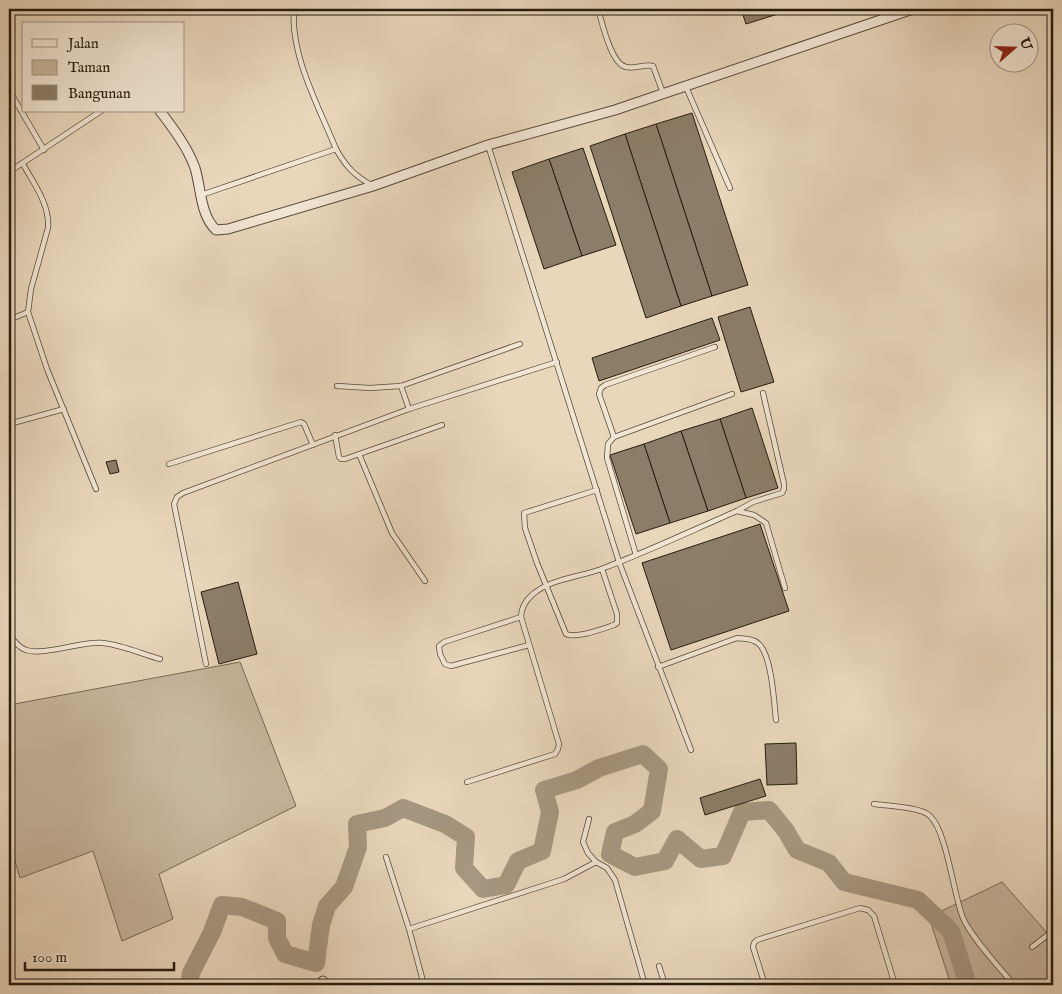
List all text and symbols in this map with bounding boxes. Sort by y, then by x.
legend [22,22,185,112]
north arrow [990,22,1040,72]
text: Jalan [66,34,99,53]
text: U [1014,34,1036,54]
text: Taman [68,58,110,77]
text: Bangunan [68,84,131,103]
scale bar [25,939,174,971]
text: 100 m [32,948,68,967]

